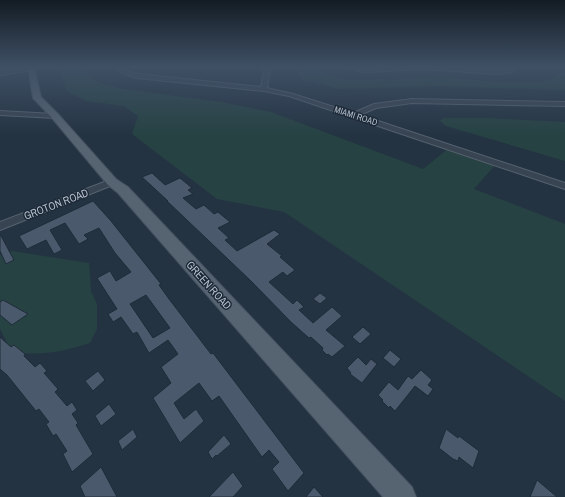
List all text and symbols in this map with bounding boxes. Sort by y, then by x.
street label: MIAMI ROAD [333,103,379,129]
street label: GROTON ROAD [22,185,90,223]
street label: GREEN ROAD [184,258,234,312]

